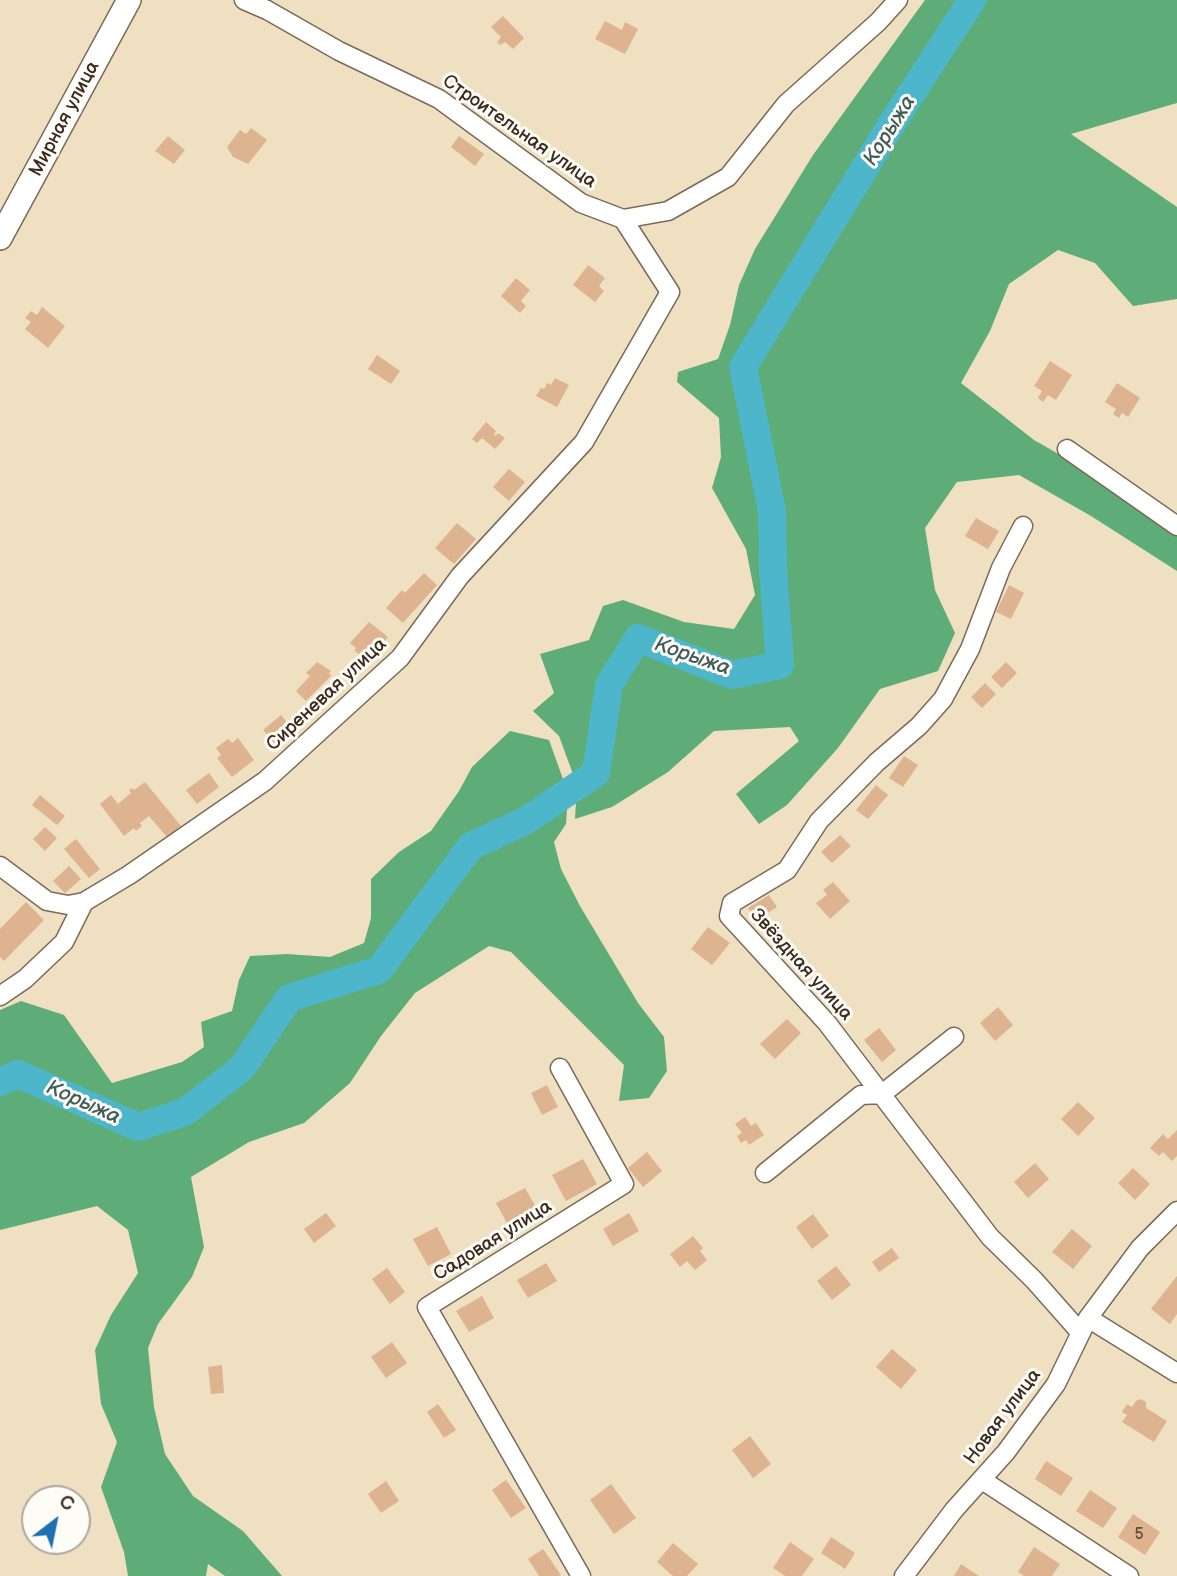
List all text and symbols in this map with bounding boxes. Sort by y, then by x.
street label: Мирная улица [25,57,105,181]
street label: Строительная улица [438,70,600,194]
water label: Корыжа [859,91,921,171]
water label: Корыжа [651,632,733,682]
street label: Сиреневая улица [262,634,392,756]
street label: Звёздная улица [745,904,857,1026]
water label: Корыжа [42,1076,124,1130]
street label: Садовая улица [430,1196,556,1286]
street label: Новая улица [960,1365,1046,1469]
north arrow [21,1485,91,1555]
text: С [55,1490,78,1517]
house number: 5 [1134,1525,1144,1545]

